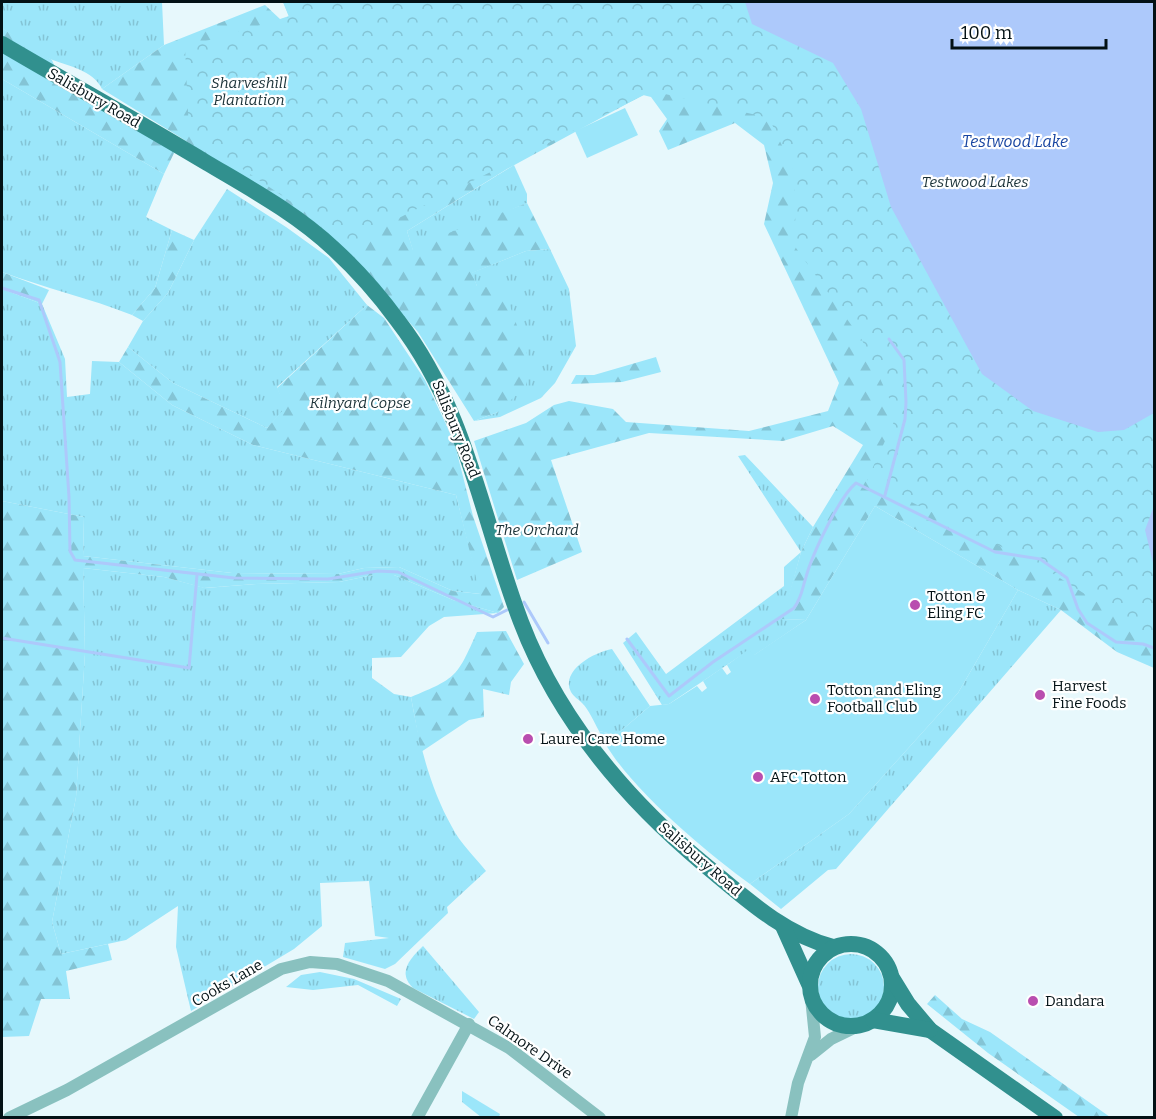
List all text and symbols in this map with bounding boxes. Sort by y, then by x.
scale bar [952,12,1106,50]
text: 100 m [961,22,1012,44]
street label: Salisbury Road [45,64,144,132]
park label: Sharveshill Plantation [211,74,287,109]
water label: Testwood Lake [962,132,1068,151]
park label: Testwood Lakes [922,173,1028,191]
street label: Salisbury Road [428,377,484,481]
park label: Kilnyard Copse [309,394,411,412]
park label: The Orchard [495,521,579,539]
place label: Totton & Eling FC [927,587,986,622]
marker: Totton & Eling FC [908,598,922,612]
place label: Harvest Fine Foods [1052,677,1126,712]
place label: Totton and Eling Football Club [827,681,941,716]
marker: Harvest Fine Foods [1033,688,1047,702]
marker: Totton and Eling Football Club [808,692,822,706]
place label: Laurel Care Home [540,730,665,748]
marker: Laurel Care Home [521,732,535,746]
place label: AFC Totton [770,768,847,786]
marker: AFC Totton [751,770,765,784]
street label: Salisbury Road [655,818,745,900]
street label: Cooks Lane [188,956,266,1010]
place label: Dandara [1045,992,1104,1010]
marker: Dandara [1026,994,1040,1008]
street label: Calmore Drive [484,1011,576,1083]

